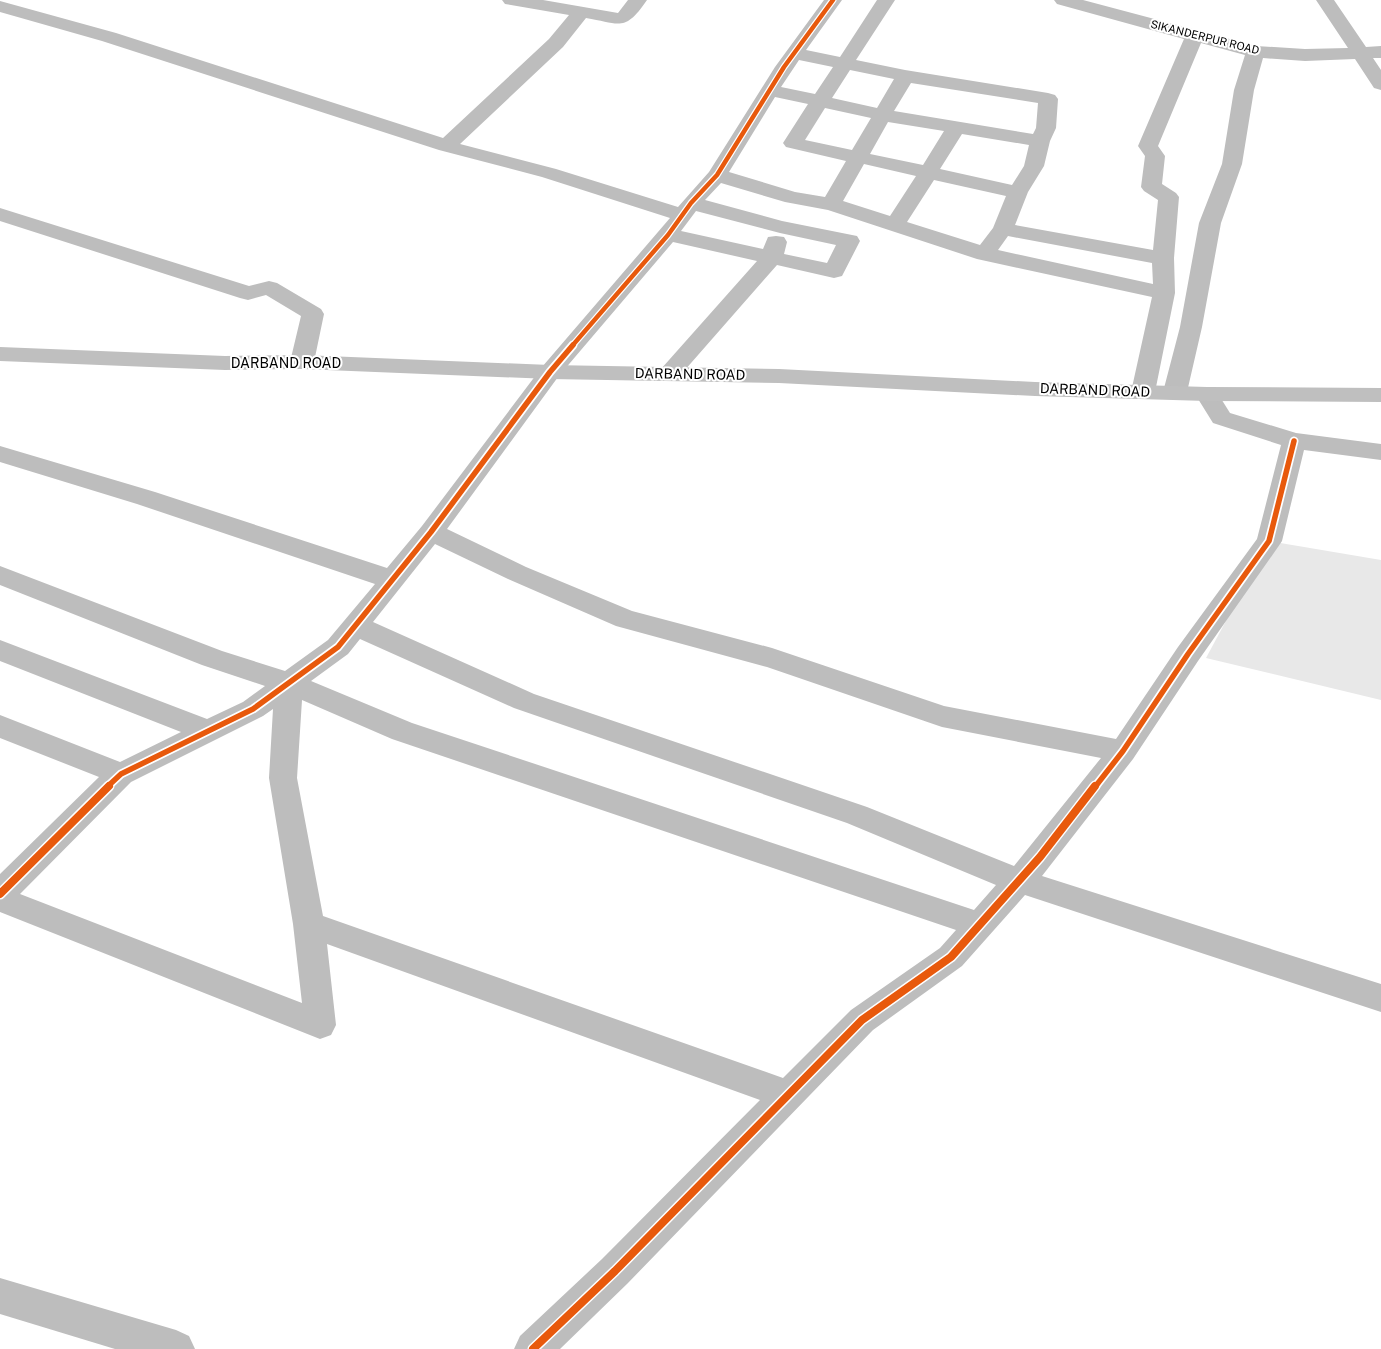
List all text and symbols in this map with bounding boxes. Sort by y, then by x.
street label: SIKANDERPUR ROAD [1149,18,1261,56]
street label: DARBAND ROAD [231,355,341,371]
street label: DARBAND ROAD [635,365,745,383]
street label: DARBAND ROAD [1040,380,1150,400]

